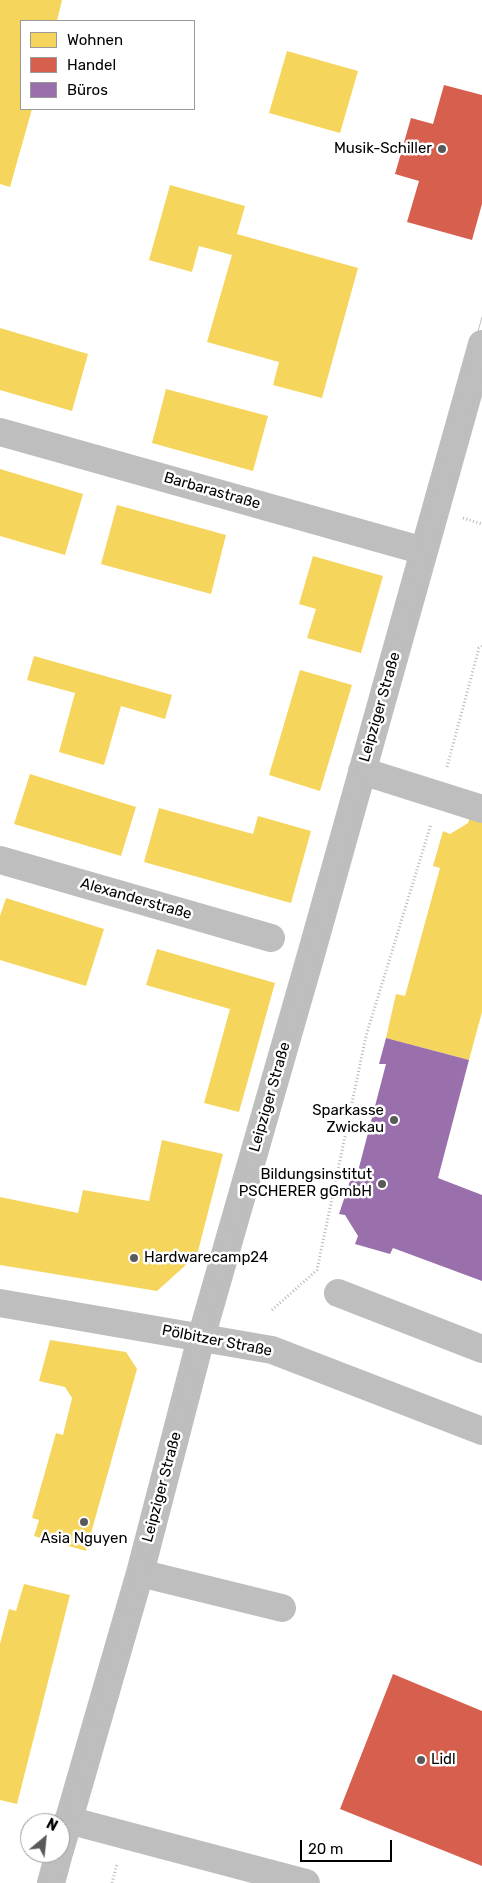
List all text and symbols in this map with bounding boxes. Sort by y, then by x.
legend [20,20,195,110]
text: Wohnen [67,31,123,49]
text: Handel [67,56,116,74]
text: Büros [67,81,108,99]
place label: Musik-Schiller [334,140,432,158]
marker: Musik-Schiller [436,143,448,155]
street label: Barbarastraße [162,469,262,513]
street label: Leipziger Straße [356,650,404,764]
street label: Alexanderstraße [78,875,194,923]
street label: Leipziger Straße [246,1040,294,1154]
place label: Sparkasse Zwickau [312,1102,384,1137]
marker: Sparkasse Zwickau [388,1114,400,1126]
place label: Bildungsinstitut PSCHERER gGmbH [239,1166,372,1201]
marker: Bildungsinstitut PSCHERER gGmbH [376,1178,388,1190]
place label: Hardwarecamp24 [144,1249,268,1267]
marker: Hardwarecamp24 [128,1252,140,1264]
street label: Pölbitzer Straße [160,1321,274,1361]
street label: Leipziger Straße [139,1430,185,1544]
marker: Asia Nguyen [78,1516,90,1528]
place label: Asia Nguyen [40,1530,128,1548]
place label: Lidl [431,1751,456,1769]
marker: Lidl [415,1754,427,1766]
north arrow [20,1813,70,1863]
text: N [43,1815,60,1835]
scale bar [302,1830,394,1862]
text: 20 m [308,1840,343,1858]

